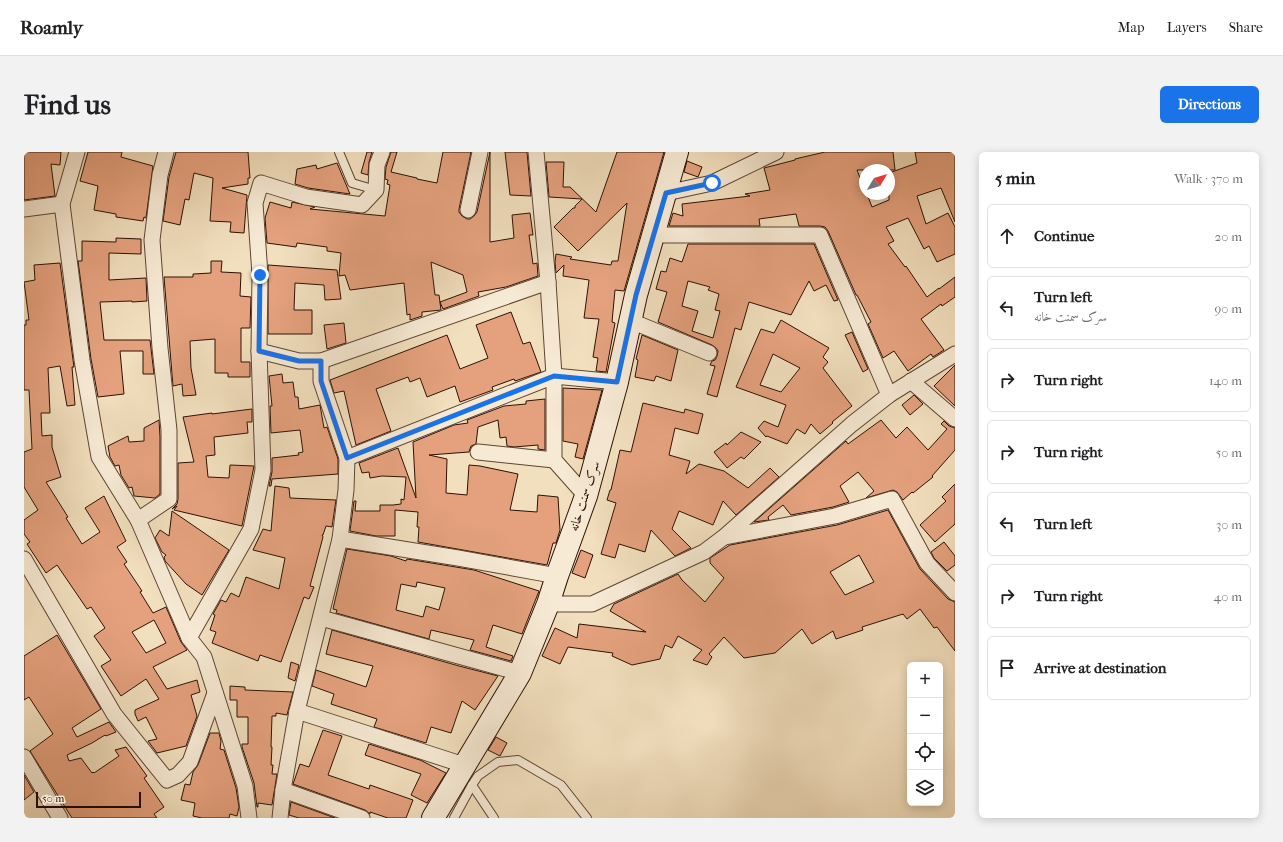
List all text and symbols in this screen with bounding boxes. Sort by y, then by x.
text: Roamly [20,17,83,39]
text: Map [1118,19,1145,36]
text: Layers [1167,19,1207,36]
text: Share [1229,19,1263,36]
button: Directions [1160,86,1259,123]
text: Find us [24,88,111,121]
north arrow [859,164,895,200]
text: 5 min [995,168,1035,188]
text: Walk · 370 m [1174,171,1243,186]
route start [703,174,721,192]
icon: ahead [996,225,1018,247]
text: Continue [1034,227,1094,245]
text: 20 m [1215,229,1242,244]
route end [251,266,269,284]
text: Turn left [1034,288,1092,306]
icon: left [996,297,1018,319]
text: 90 m [1214,301,1242,316]
text: سرک سمنت خانه [1034,309,1107,324]
icon: right [996,369,1018,391]
text: Turn right [1034,371,1103,389]
text: 140 m [1209,373,1242,388]
icon: right [996,441,1018,463]
text: Turn right [1034,443,1103,461]
text: 50 m [1216,445,1242,460]
street label: سرک سمنت خانه [566,459,603,533]
icon: left [996,513,1018,535]
text: Turn left [1034,515,1092,533]
text: 30 m [1216,517,1242,532]
icon: right [996,585,1018,607]
text: Turn right [1034,587,1103,605]
text: 40 m [1214,589,1242,604]
icon: arrive [996,657,1018,679]
text: Arrive at destination [1034,659,1166,677]
map controls [907,662,943,806]
button: + [907,662,943,698]
button: − [907,698,943,734]
button: locate [907,734,943,770]
button: layers [907,770,943,806]
scale bar [36,790,141,809]
text: 50 m [42,792,64,805]

